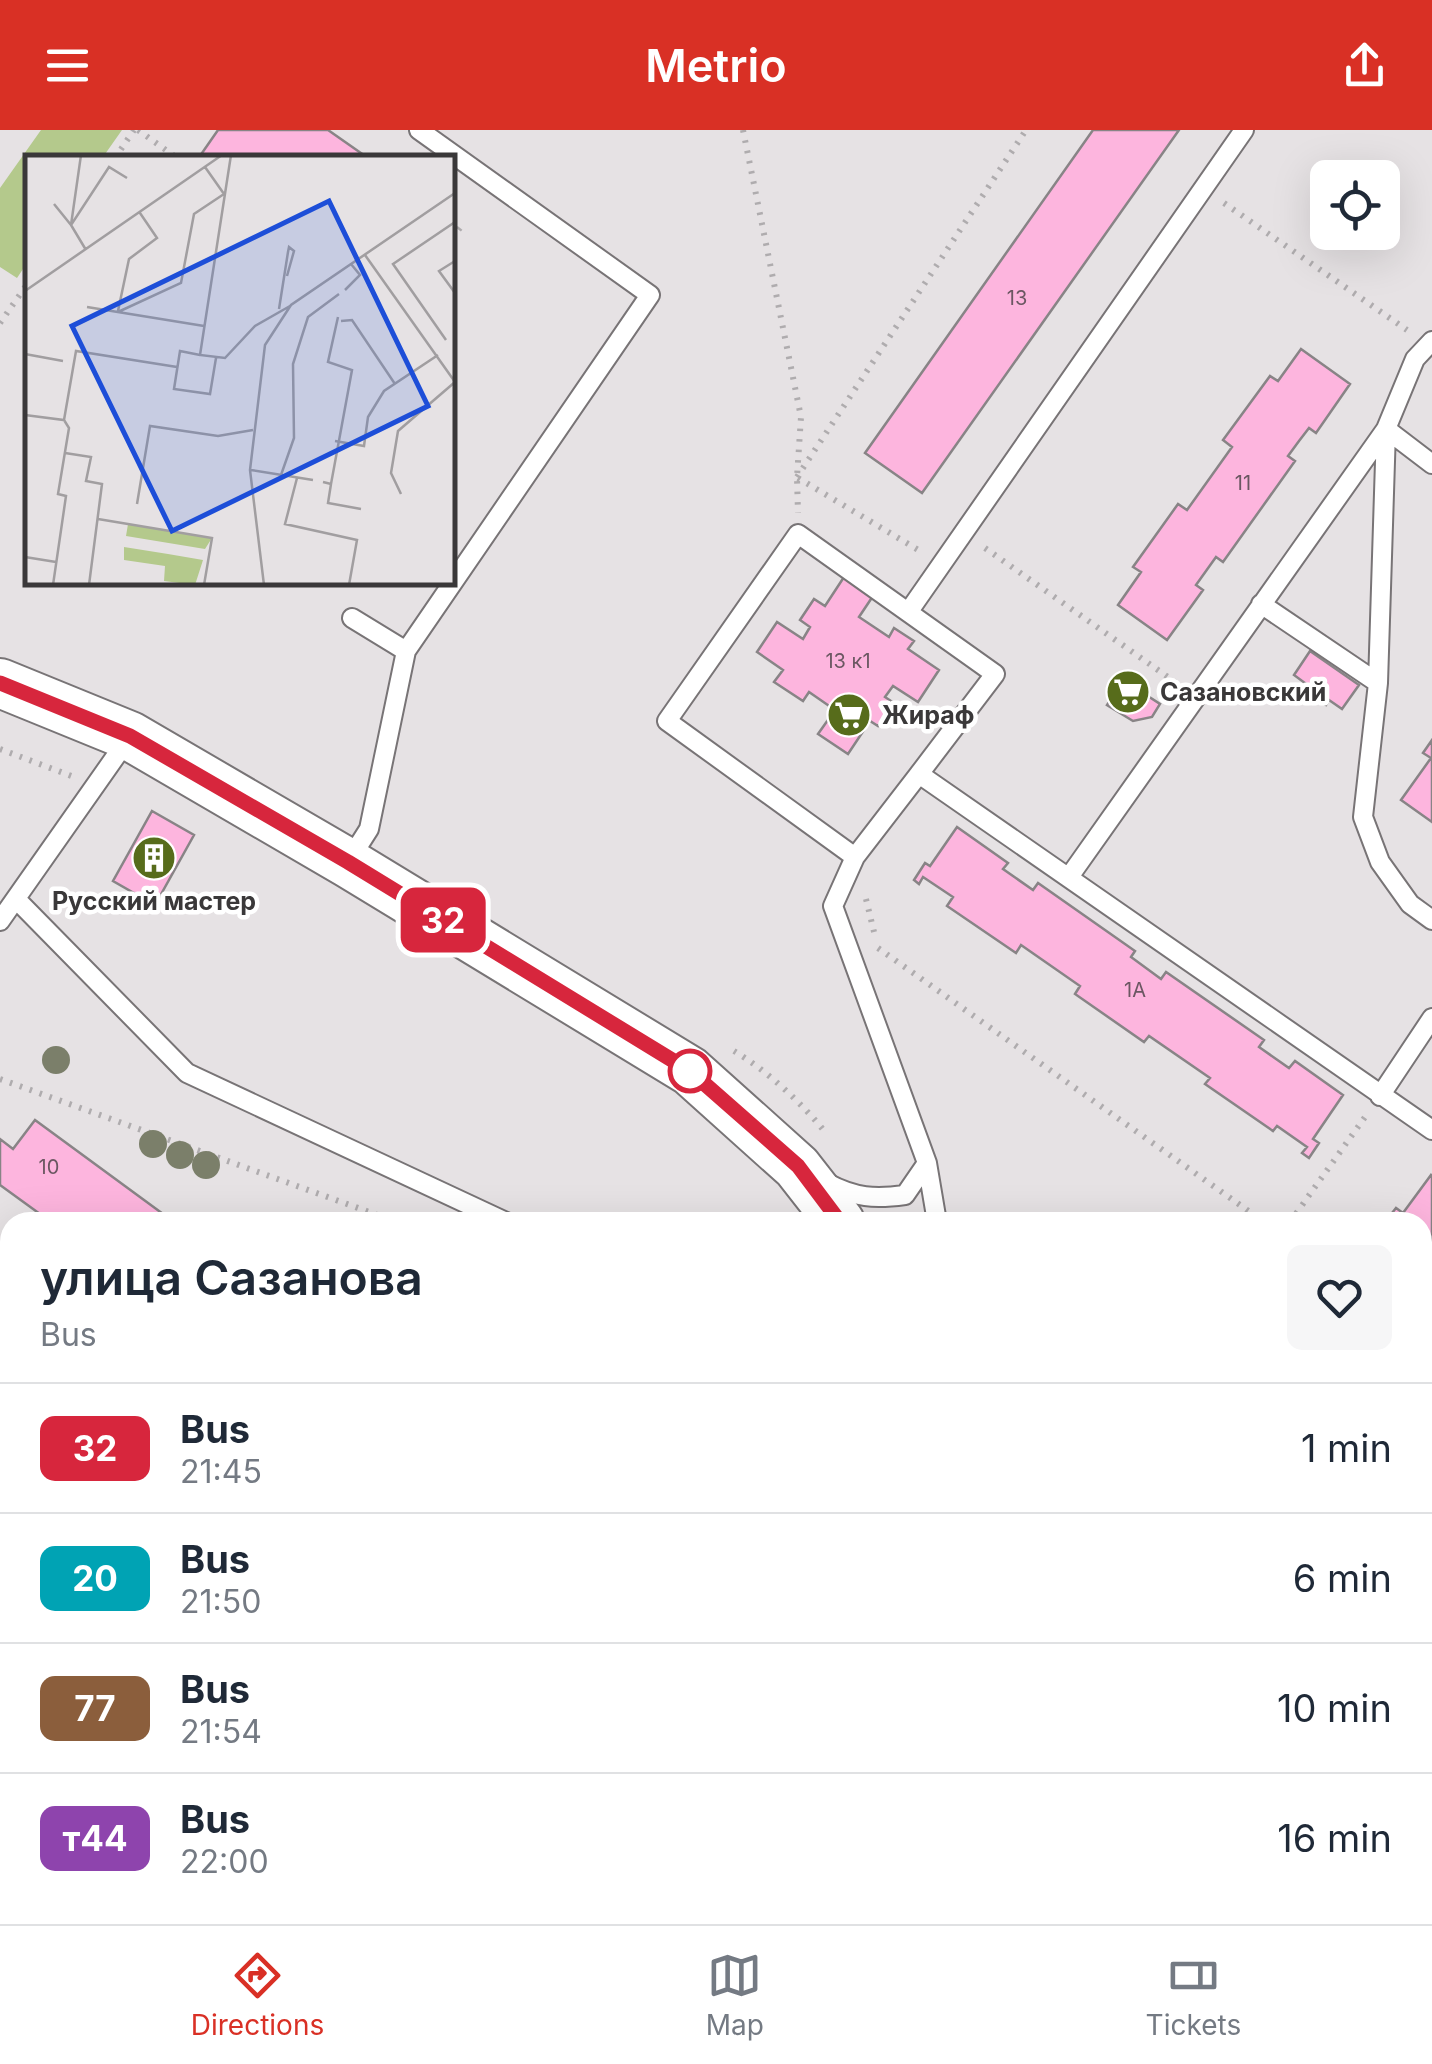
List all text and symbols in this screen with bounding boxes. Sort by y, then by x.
icon: menu [40,38,95,93]
text: Metrio [645,38,787,93]
icon: share [1337,38,1392,93]
inset map [25,155,455,585]
map controls [1310,160,1400,250]
button: locate [1310,160,1400,250]
house number: 13 [1007,286,1027,310]
house number: 11 [1235,471,1251,495]
house number: 13 к1 [825,649,871,673]
supermarket icon: Сазановский [1105,669,1151,715]
place label: Сазановский [1160,677,1326,707]
supermarket icon: Жираф [826,692,872,738]
place label: Жираф [882,700,974,730]
building icon: Русский мастер [131,835,177,881]
place label: Русский мастер [52,886,256,916]
line badge: 32 [398,888,488,952]
text: 32 [421,899,465,941]
house number: 1А [1124,978,1146,1002]
unlabelled marker [669,1050,711,1092]
house number: 10 [39,1155,59,1179]
button: heart [1287,1245,1392,1350]
text: улица Сазанова [40,1248,423,1307]
text: Bus [40,1315,97,1354]
text: Bus [180,1406,250,1452]
text: 1 min [1301,1425,1392,1471]
text: 32 [73,1427,117,1469]
text: 21:45 [180,1452,262,1491]
text: Bus [180,1536,250,1582]
text: 6 min [1293,1555,1392,1601]
text: 20 [72,1557,118,1599]
text: 21:50 [180,1582,261,1621]
text: Bus [180,1666,250,1712]
text: 10 min [1277,1685,1392,1731]
text: 77 [74,1687,116,1729]
text: 21:54 [180,1712,262,1751]
text: Bus [180,1796,250,1842]
text: 16 min [1277,1815,1392,1861]
text: т44 [62,1817,128,1859]
text: 22:00 [180,1842,269,1881]
tab: Directions [191,1948,324,2042]
tab: Map [706,1948,764,2042]
tab: Tickets [1146,1948,1241,2042]

